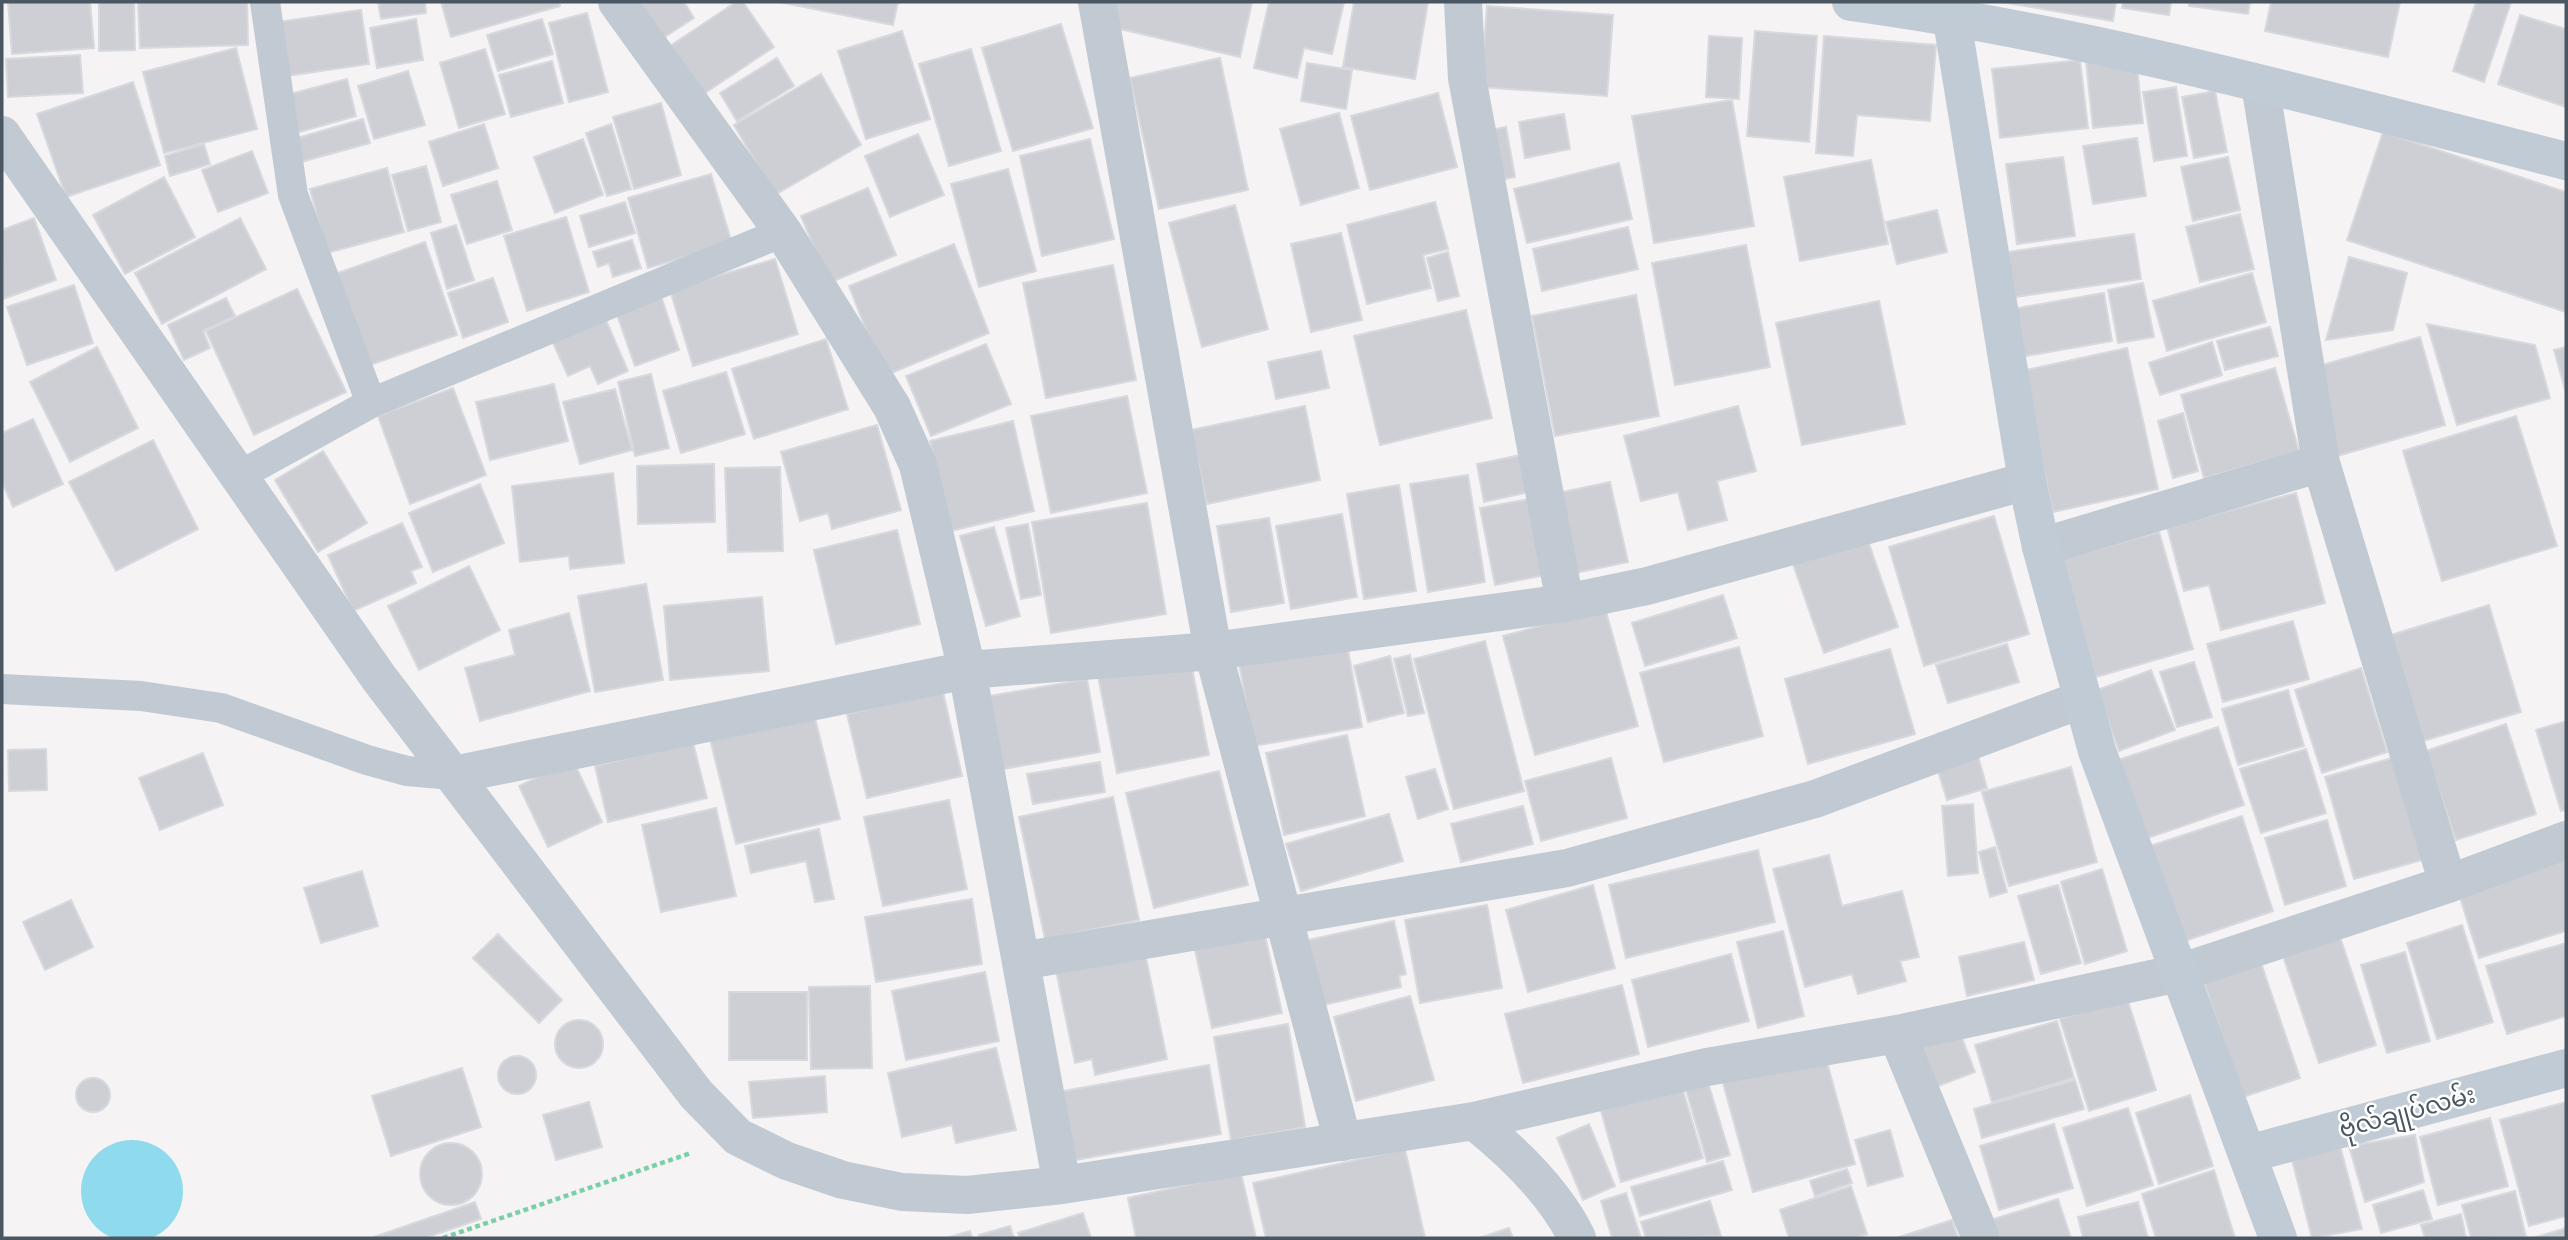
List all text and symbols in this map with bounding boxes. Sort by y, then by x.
street label: ဗိုလ်‌ချုပ်‌လမ်း [2336,1078,2480,1148]

